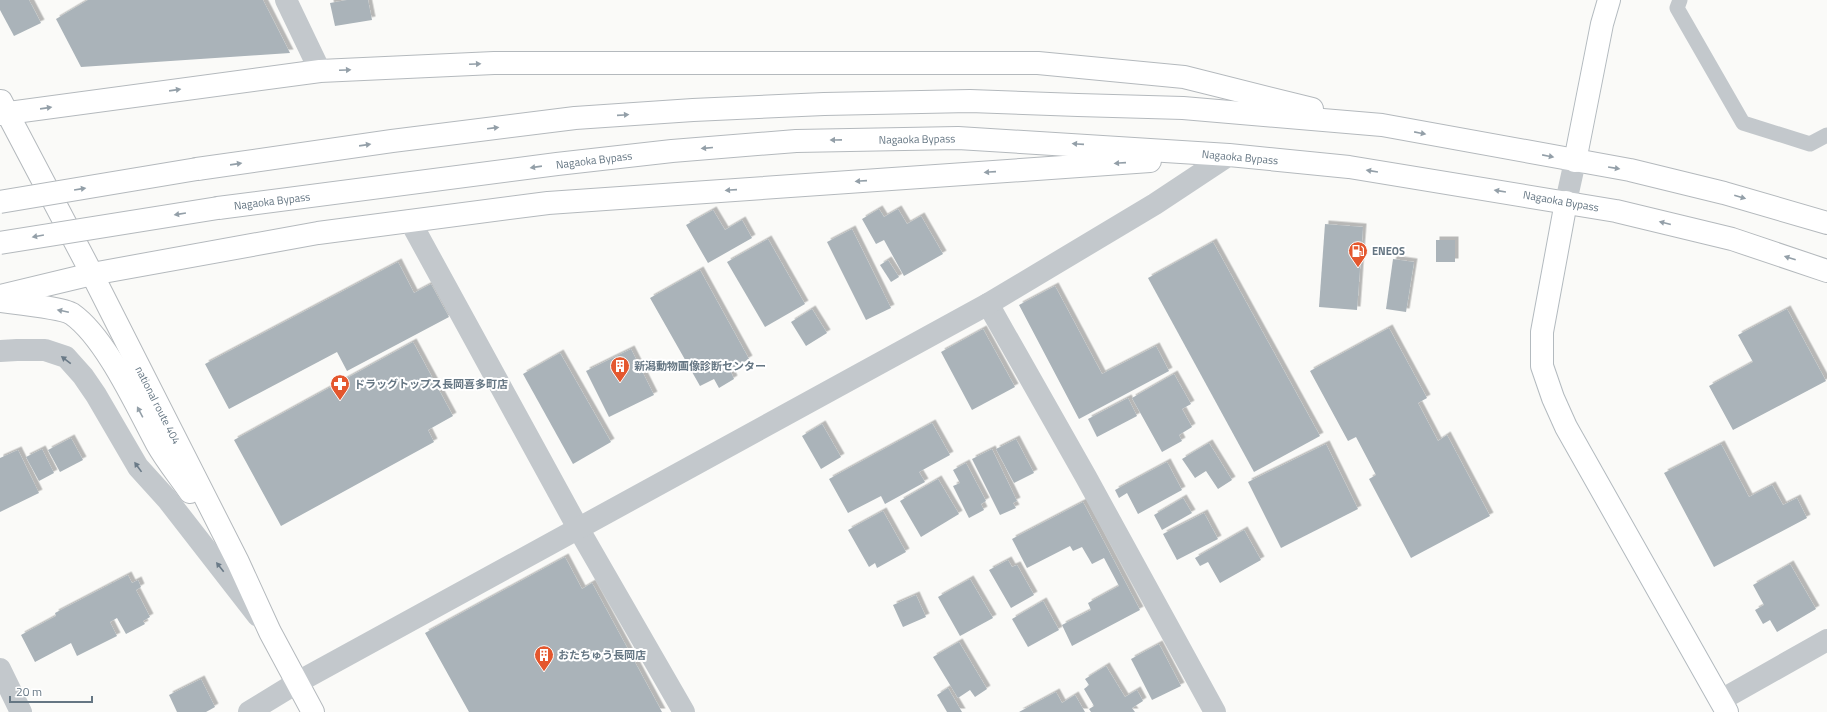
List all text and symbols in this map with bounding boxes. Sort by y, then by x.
one-way arrow [469,61,482,67]
one-way arrow [339,67,352,73]
one-way arrow [169,87,181,94]
one-way arrow [40,105,52,111]
one-way arrow [617,111,629,118]
one-way arrow [487,125,499,132]
street label: Nagaoka Bypass [879,130,955,148]
one-way arrow [1414,130,1426,136]
one-way arrow [829,137,842,143]
one-way arrow [1072,141,1084,148]
one-way arrow [358,142,371,148]
one-way arrow [701,145,713,151]
street label: Nagaoka Bypass [1201,146,1279,168]
street label: Nagaoka Bypass [555,147,633,173]
one-way arrow [1542,154,1554,160]
one-way arrow [1114,159,1126,166]
one-way arrow [230,161,242,167]
one-way arrow [530,164,542,170]
one-way arrow [1608,165,1620,171]
one-way arrow [984,168,996,175]
one-way arrow [1366,168,1378,174]
one-way arrow [855,177,867,184]
one-way arrow [74,186,86,192]
one-way arrow [725,186,737,193]
street label: Nagaoka Bypass [1522,186,1600,216]
street label: Nagaoka Bypass [233,188,311,214]
one-way arrow [1494,188,1506,194]
one-way arrow [1735,194,1747,200]
one-way arrow [174,211,186,217]
one-way arrow [1659,219,1671,225]
one-way arrow [31,234,44,240]
fuel station icon: ENEOS [1347,240,1369,268]
place label: ENEOS [1372,243,1405,259]
one-way arrow [1784,255,1796,261]
one-way arrow [57,308,69,314]
building icon: 新潟動物画像診断センター [609,355,631,383]
one-way arrow [61,356,72,364]
place label: 新潟動物画像診断センター [634,358,766,374]
street label: national route 404 [131,363,185,447]
pharmacy icon: ドラッグトップス長岡喜多町店 [329,373,351,401]
place label: ドラッグトップス長岡喜多町店 [354,376,508,392]
one-way arrow [137,406,143,418]
one-way arrow [134,461,143,472]
one-way arrow [216,562,225,573]
building icon: おたちゅう長岡店 [533,644,555,672]
place label: おたちゅう長岡店 [558,647,646,663]
scale bar [10,678,92,704]
text: 20 m [16,682,42,701]

